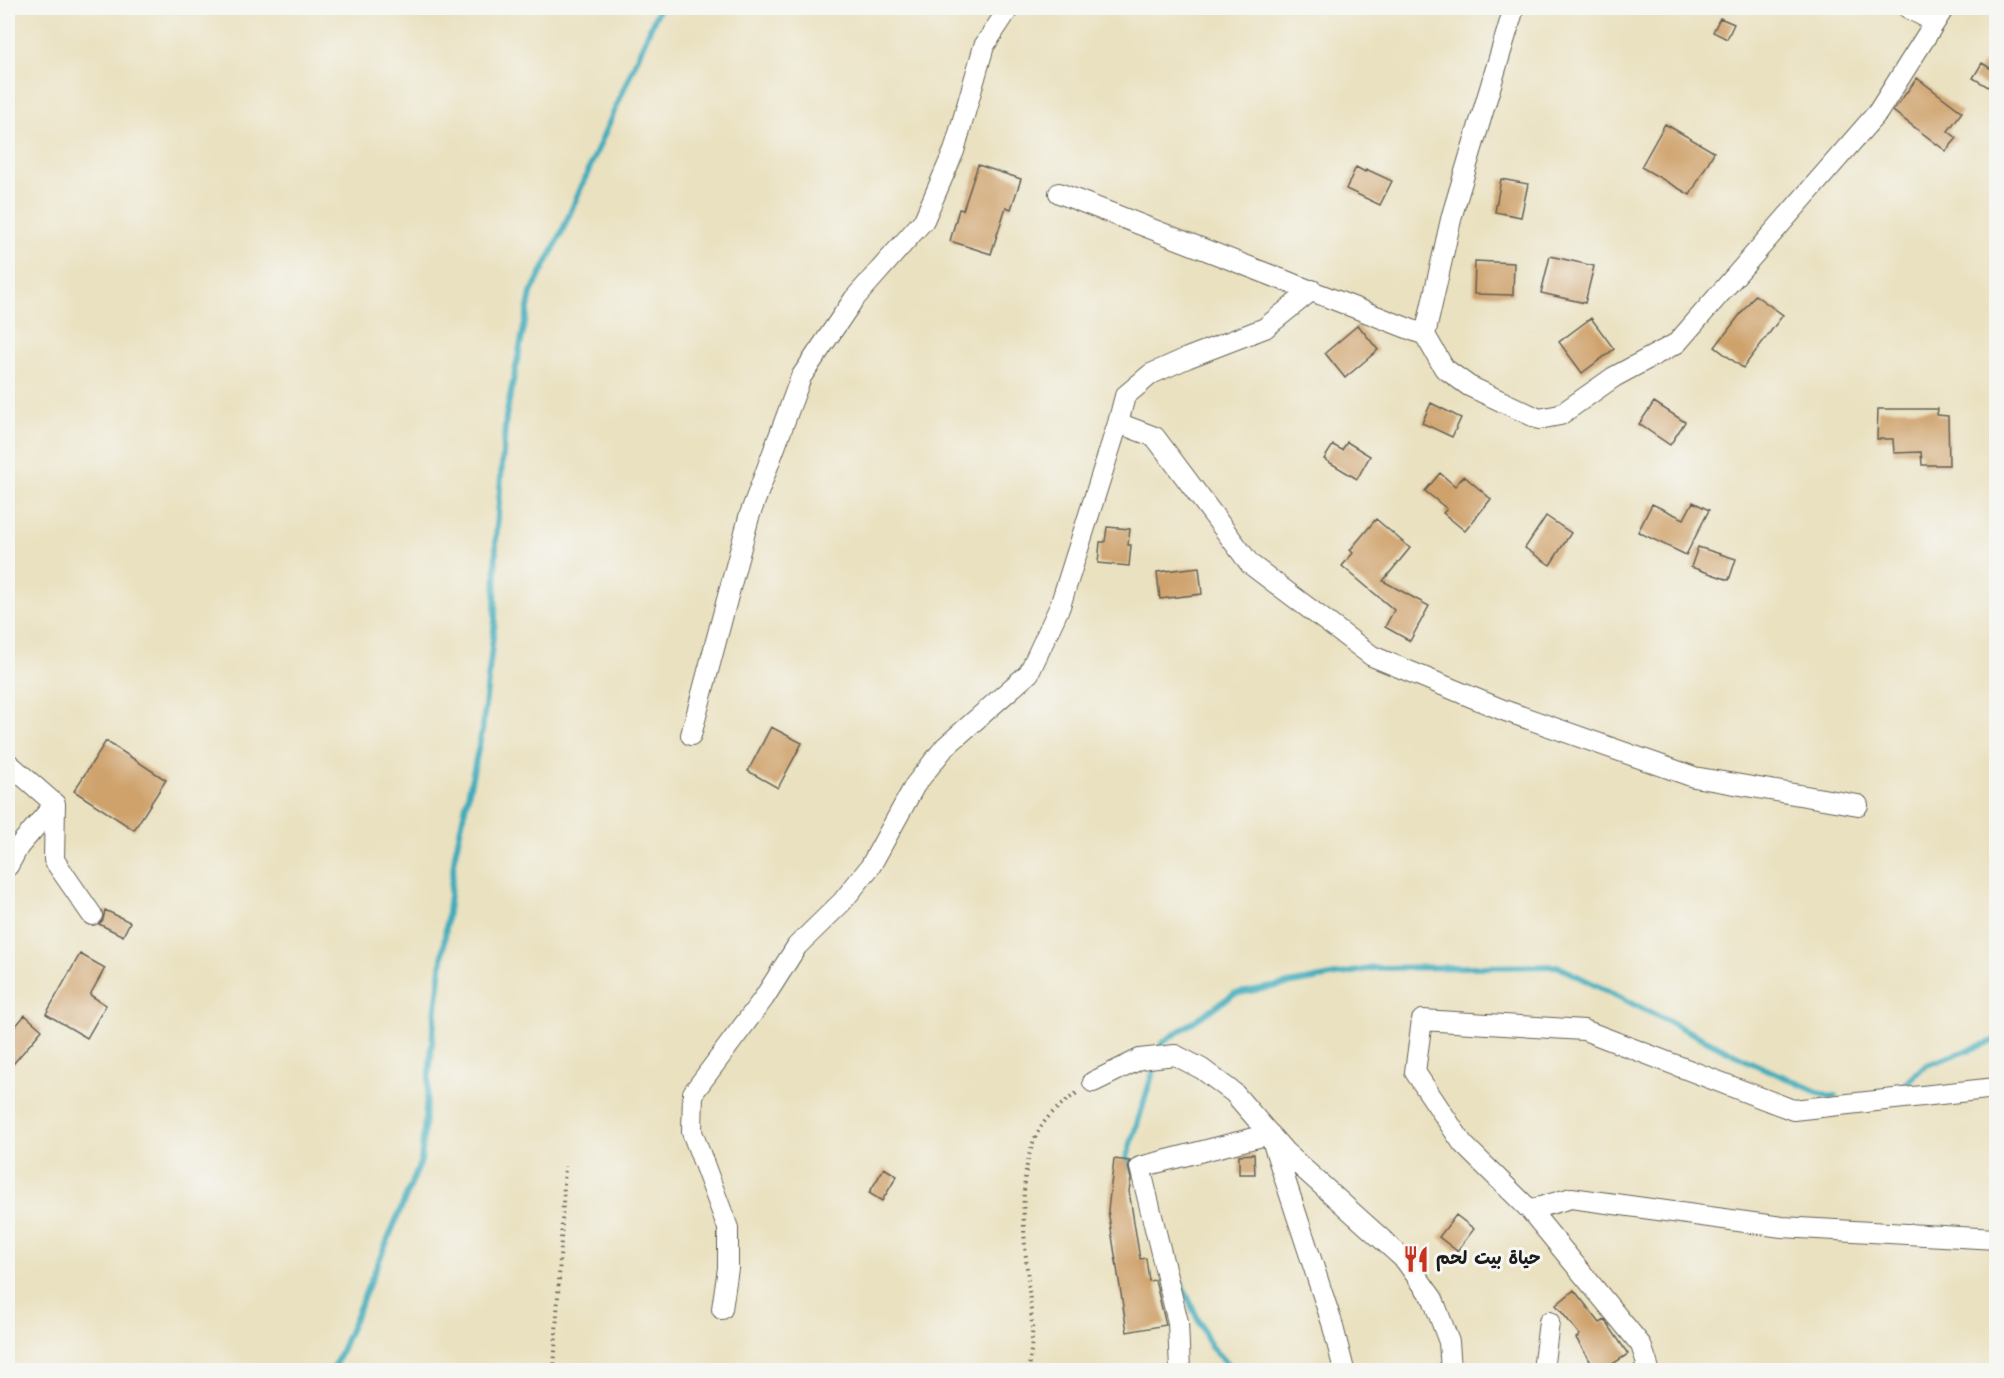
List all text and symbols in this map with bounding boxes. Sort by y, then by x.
restaurant icon: حياة بيت لحم [1401,1244,1431,1274]
place label: حياة بيت لحم [1436,1245,1541,1274]

